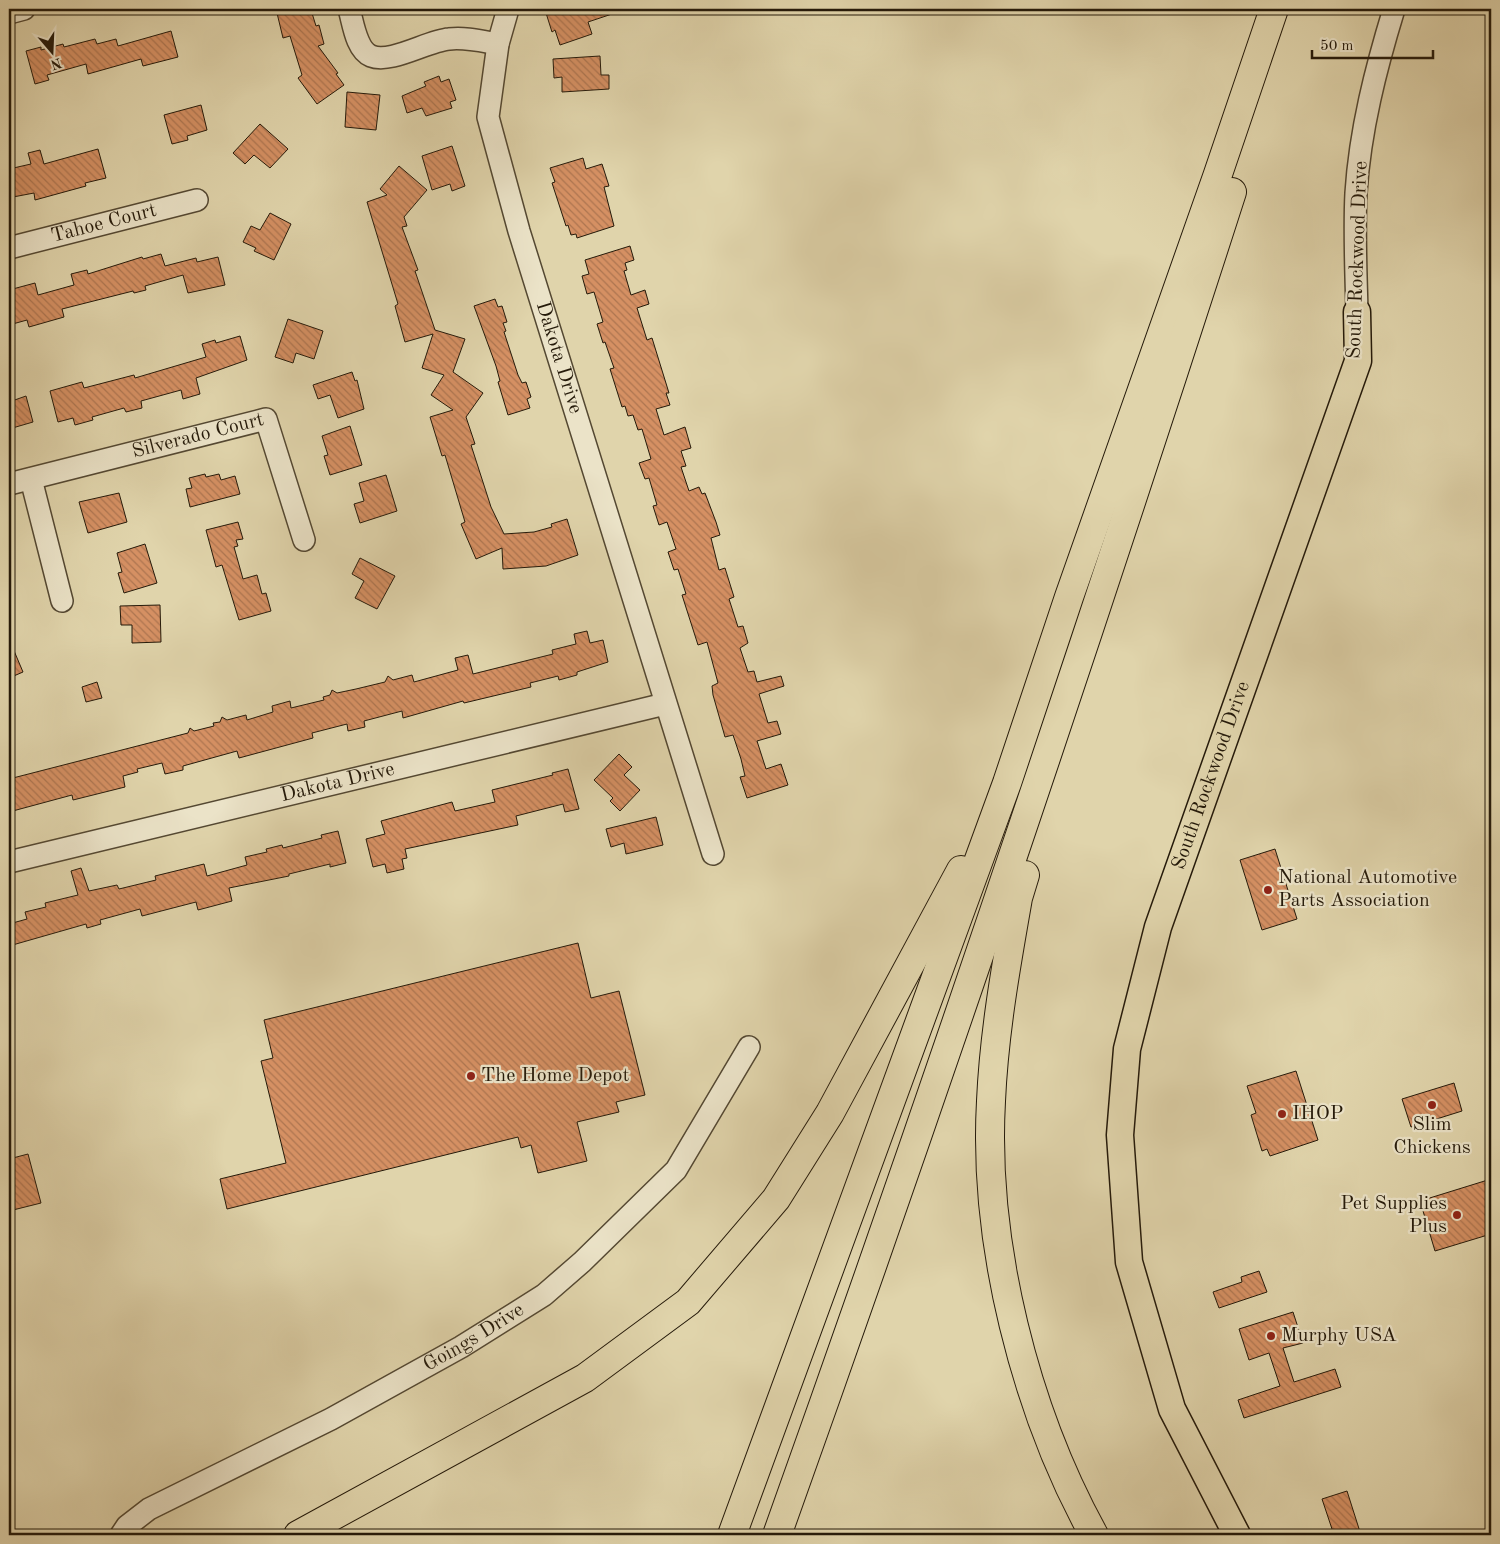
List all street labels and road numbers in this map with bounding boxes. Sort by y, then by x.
street label: South Rockwood Drive [1345,161,1371,359]
street label: Tahoe Court [49,201,159,247]
street label: Dakota Drive [532,299,585,416]
street label: Silverado Court [130,410,266,462]
street label: South Rockwood Drive [1169,679,1254,872]
street label: Dakota Drive [279,760,397,806]
street label: Goings Drive [420,1300,528,1376]

